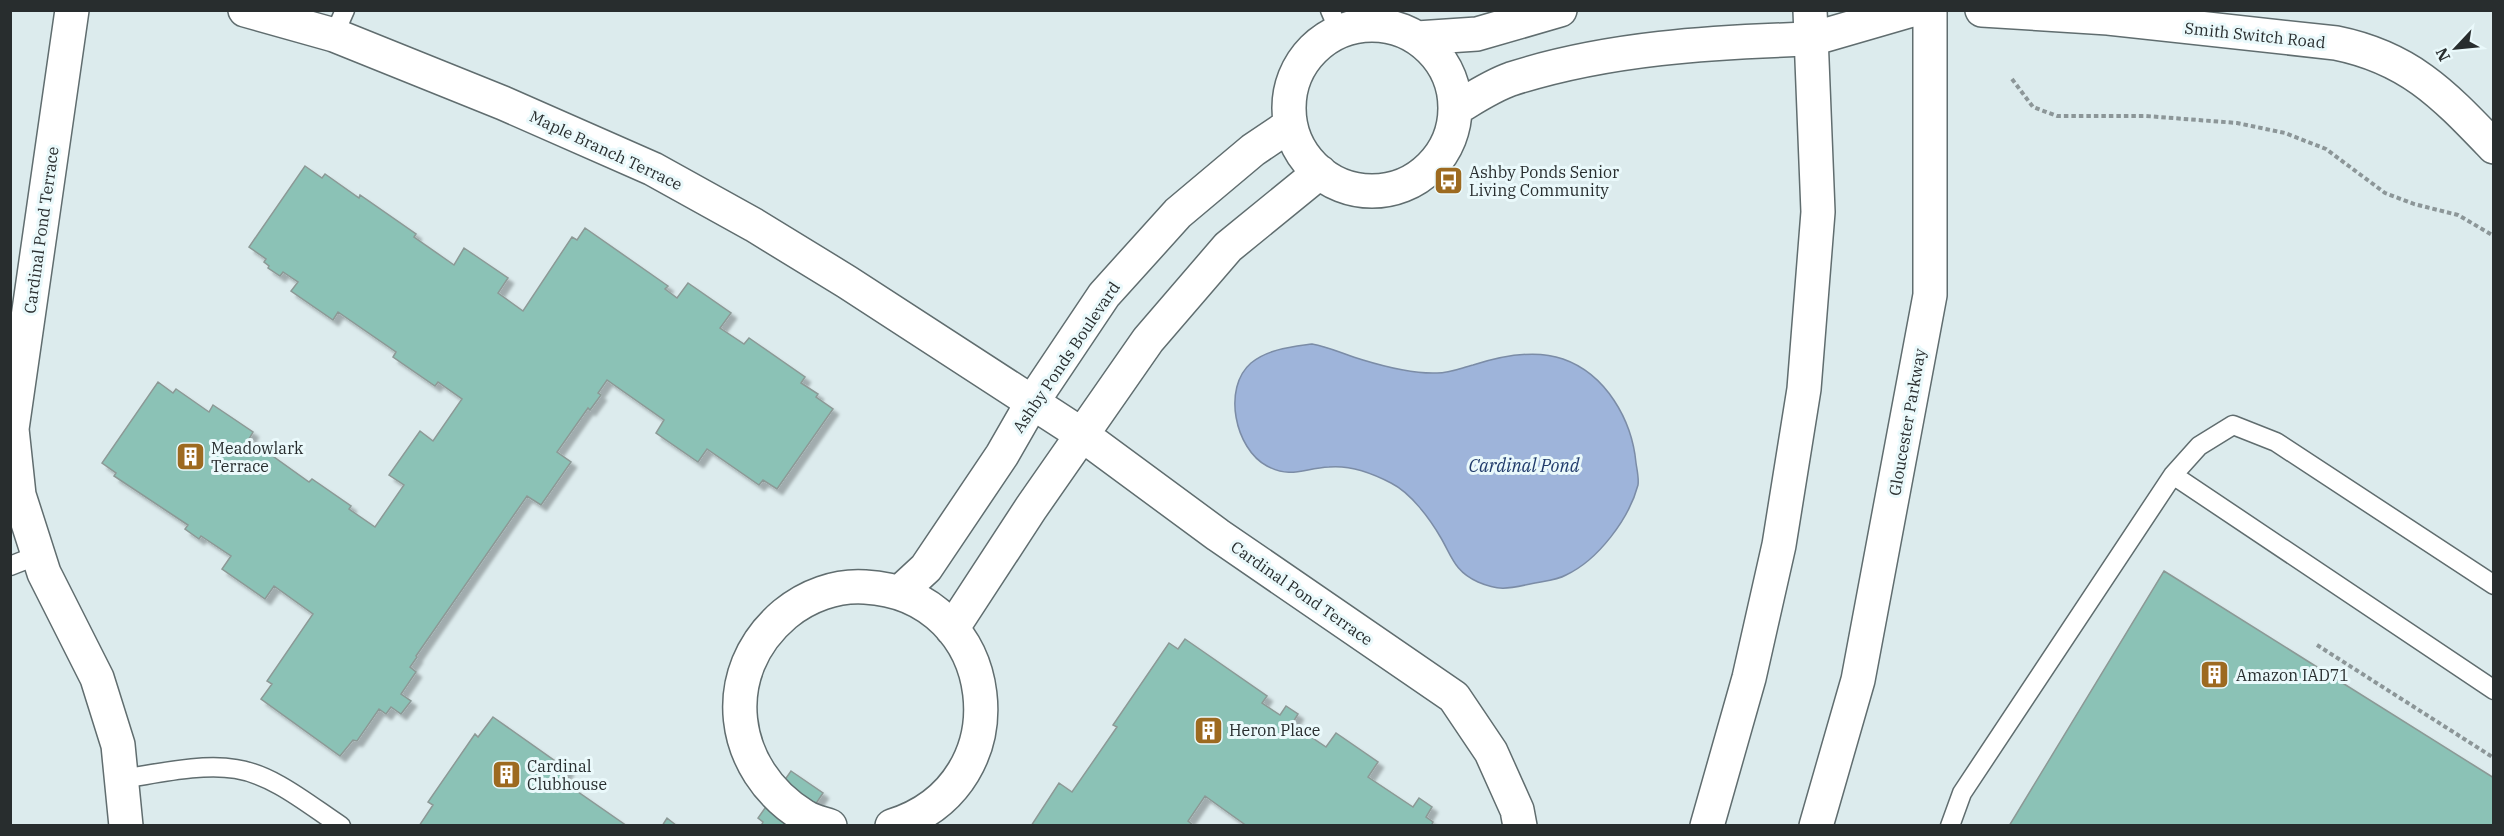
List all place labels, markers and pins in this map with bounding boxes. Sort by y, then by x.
place label: Ashby Ponds Senior Living Community [1469,162,1619,200]
bus stop icon: Ashby Ponds Senior Living Community [1432,165,1464,197]
place label: Meadowlark Terrace [211,438,304,476]
building icon: Meadowlark Terrace [174,441,206,473]
building icon: Amazon IAD71 [2199,659,2231,691]
place label: Amazon IAD71 [2236,665,2349,685]
building icon: Heron Place [1192,714,1224,746]
place label: Heron Place [1229,720,1320,740]
place label: Cardinal Clubhouse [527,756,607,794]
building icon: Cardinal Clubhouse [490,759,522,791]

